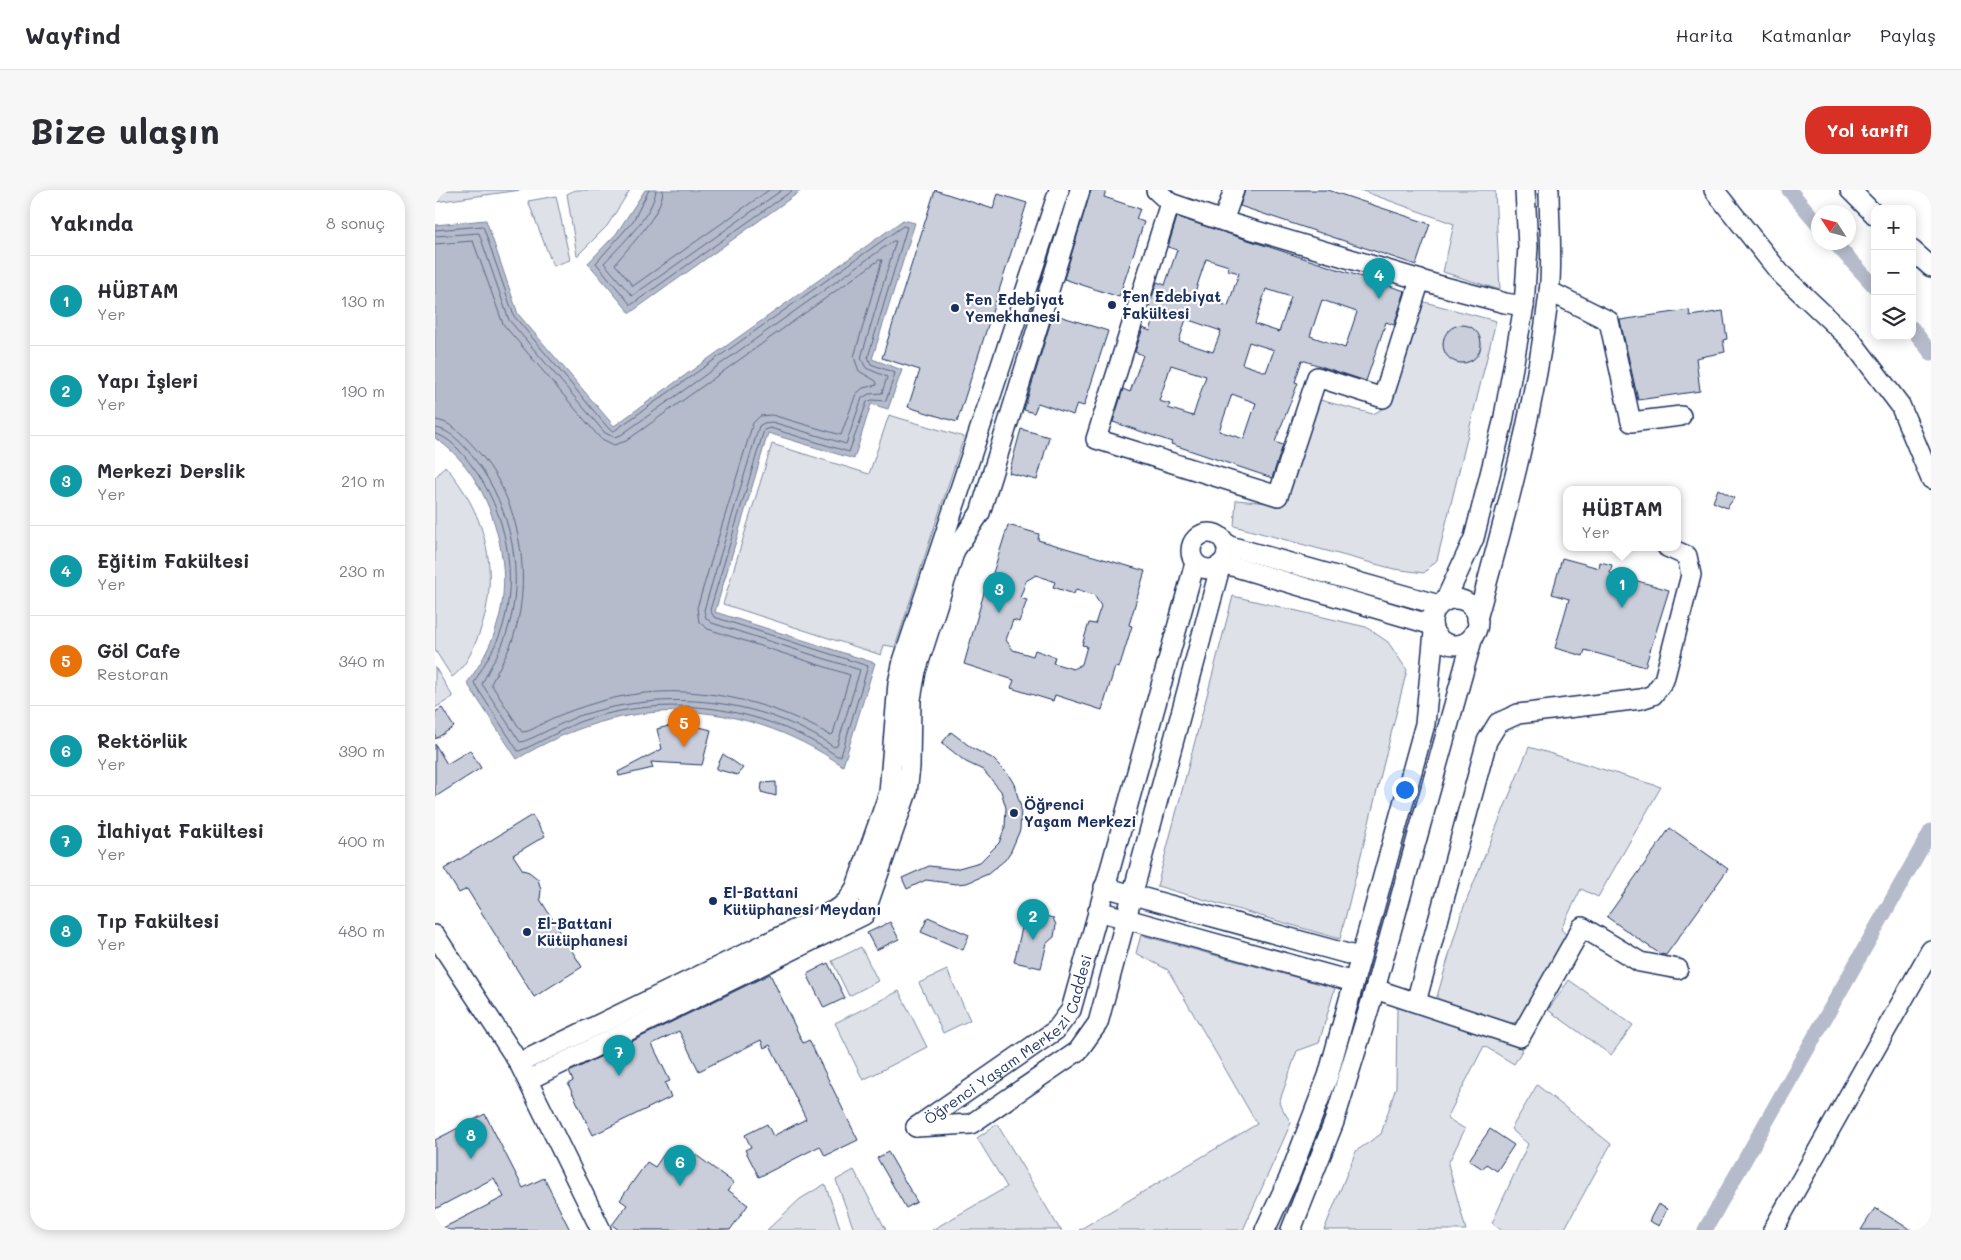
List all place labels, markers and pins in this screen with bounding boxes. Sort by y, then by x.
pin: 4 [1363,258,1395,299]
place label: Fen Edebiyat Fakültesi [1122,286,1222,323]
place label: Fen Edebiyat Yemekhanesi [965,289,1065,326]
marker: Fen Edebiyat Fakültesi [1106,299,1118,311]
marker: Fen Edebiyat Yemekhanesi [949,302,961,314]
pin: 1 [1606,567,1638,608]
pin: 3 [983,572,1015,613]
pin: 5 [668,706,700,747]
place label: Öğrenci Yaşam Merkezi [1024,794,1137,832]
marker: Öğrenci Yaşam Merkezi [1008,807,1020,819]
place label: El-Battani Kütüphanesi Meydanı [723,882,881,919]
marker: El-Battani Kütüphanesi Meydanı [707,895,719,907]
pin: 2 [1017,899,1049,940]
place label: El-Battani Kütüphanesi [537,913,628,950]
marker: El-Battani Kütüphanesi [521,926,533,938]
pin: 7 [603,1035,635,1076]
pin: 8 [455,1118,487,1159]
pin: 6 [664,1145,696,1186]

